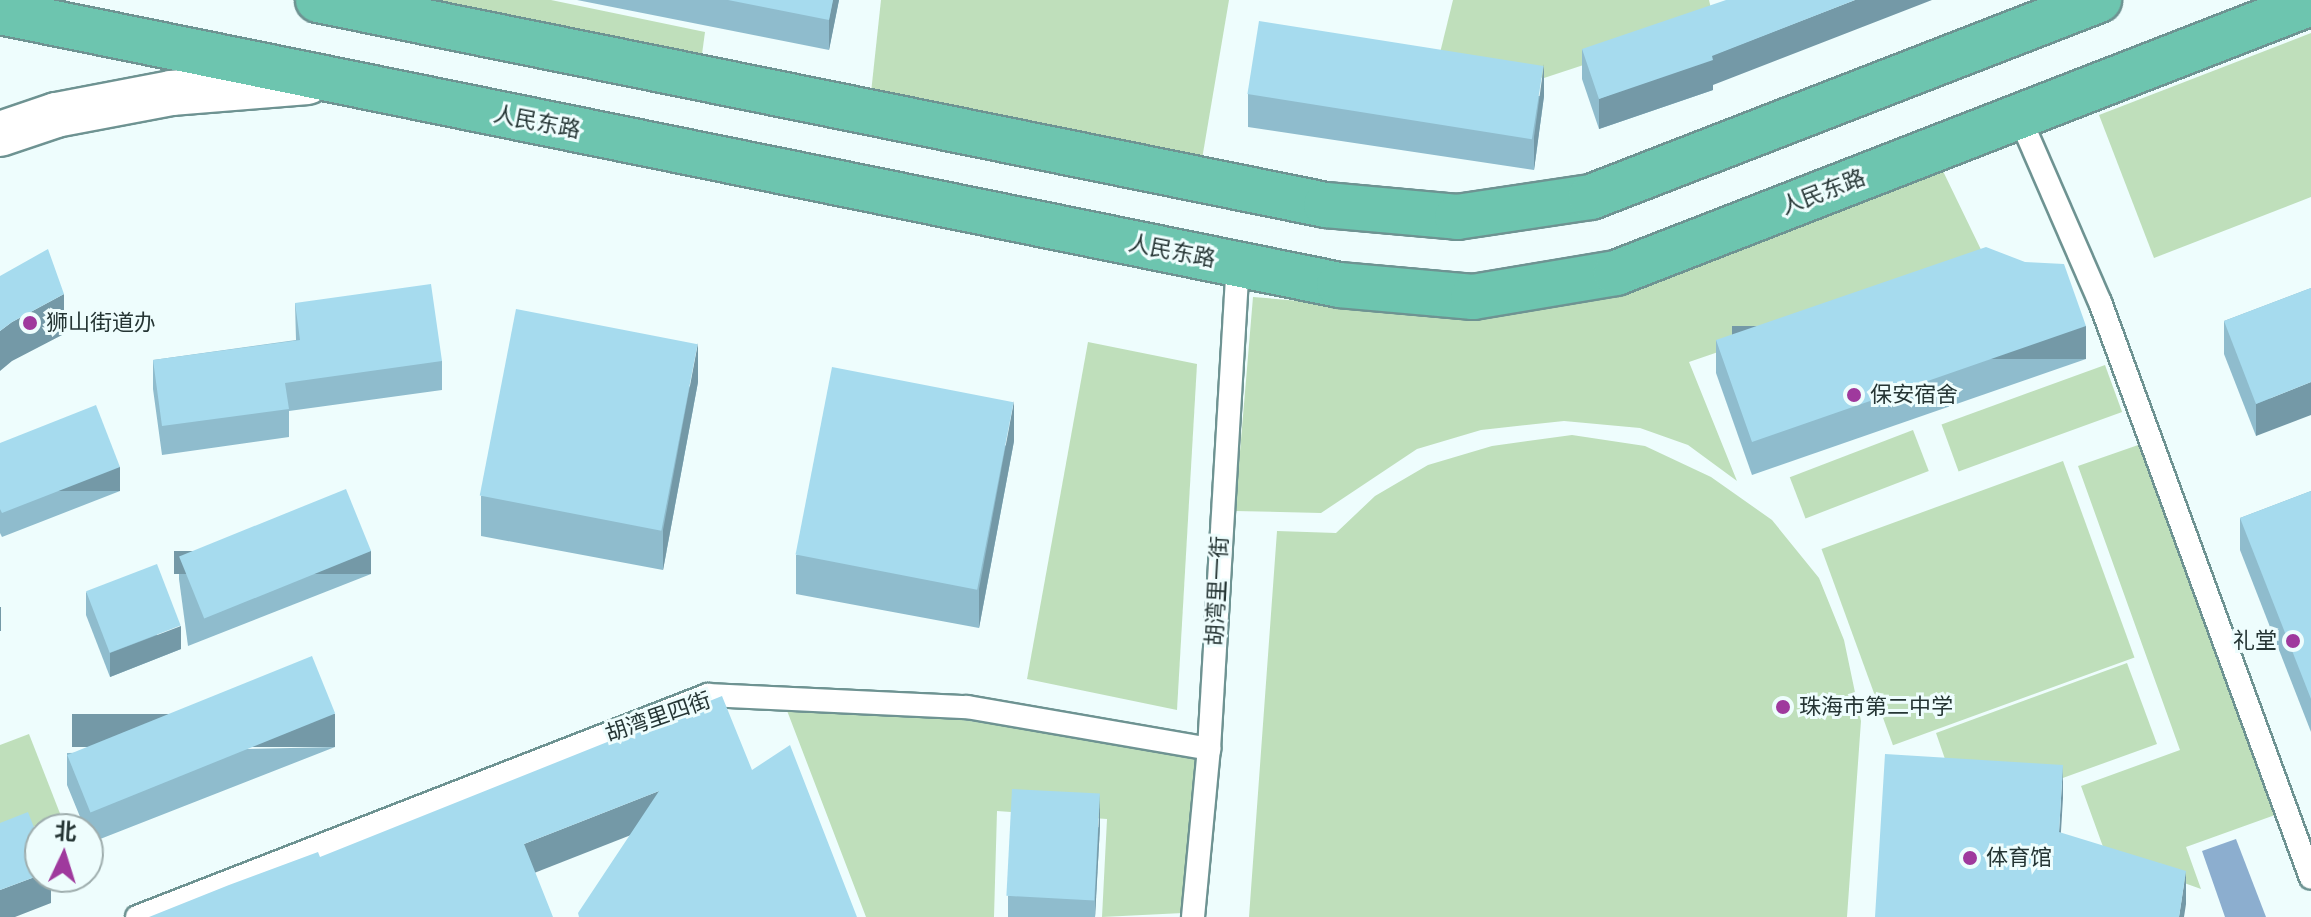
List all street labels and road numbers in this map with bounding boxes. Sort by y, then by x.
street label: 人民东路 [491,101,583,143]
street label: 人民东路 [1777,164,1869,220]
street label: 人民东路 [1126,230,1218,272]
street label: 胡湾里一街 [1201,535,1233,647]
street label: 胡湾里四街 [602,687,714,747]

